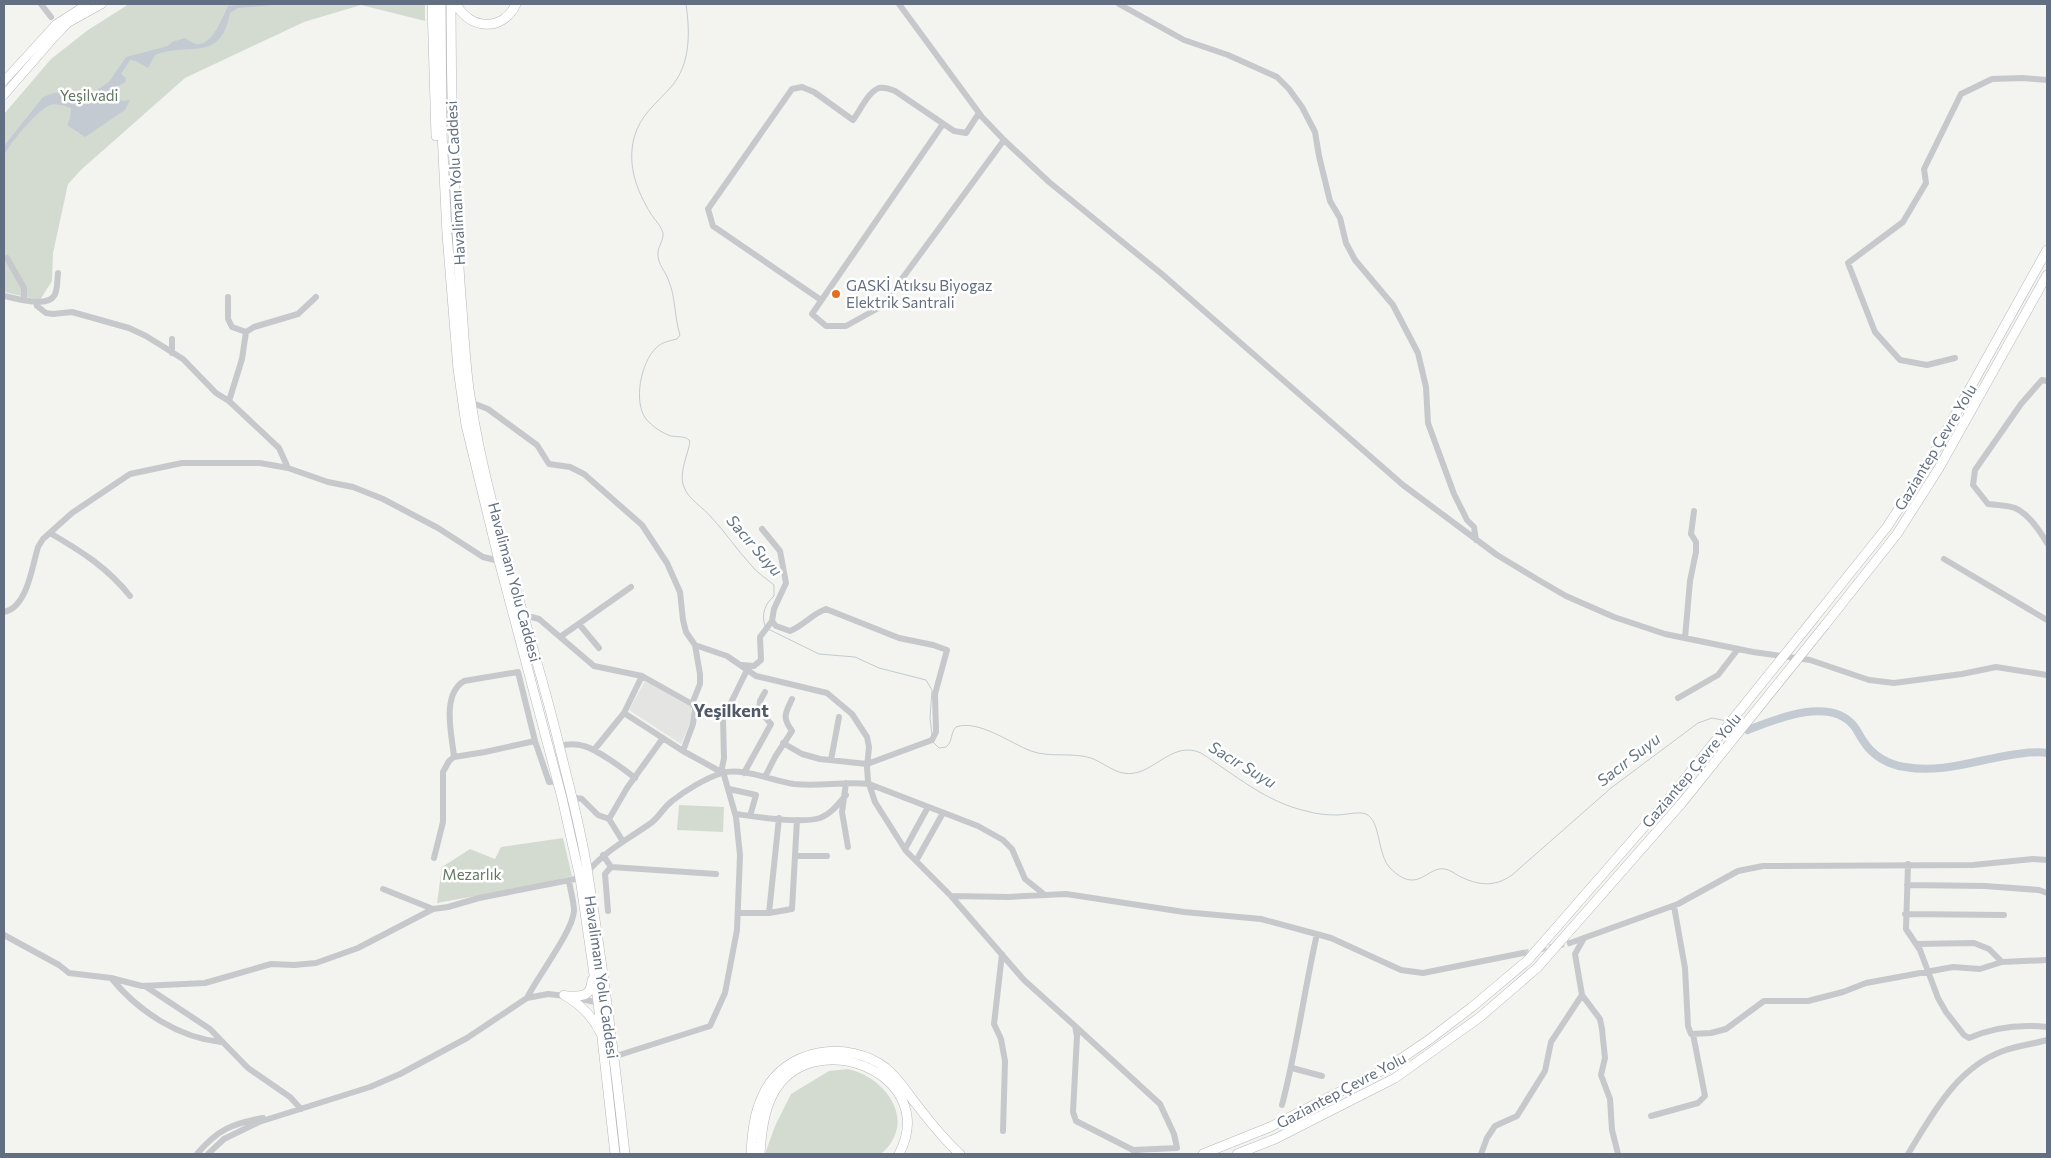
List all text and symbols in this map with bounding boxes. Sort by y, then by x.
park label: Yeşilvadi [60,86,118,104]
street label: Havalimanı Yolu Caddesi [442,100,468,266]
place label: GASKİ Atıksu Biyogaz Elektrik Santrali [846,276,993,311]
marker: GASKİ Atıksu Biyogaz Elektrik Santrali [830,288,842,300]
street label: Gaziantep Çevre Yolu [1890,381,1980,513]
street label: Havalimanı Yolu Caddesi [485,500,545,664]
water label: Sacır Suyu [723,511,787,579]
district label: Yeşilkent [693,699,769,721]
street label: Gaziantep Çevre Yolu [1638,709,1744,831]
water label: Sacır Suyu [1593,728,1663,790]
water label: Sacır Suyu [1206,737,1280,791]
park label: Mezarlık [442,865,502,883]
street label: Havalimanı Yolu Caddesi [582,894,622,1060]
street label: Gaziantep Çevre Yolu [1273,1048,1409,1132]

